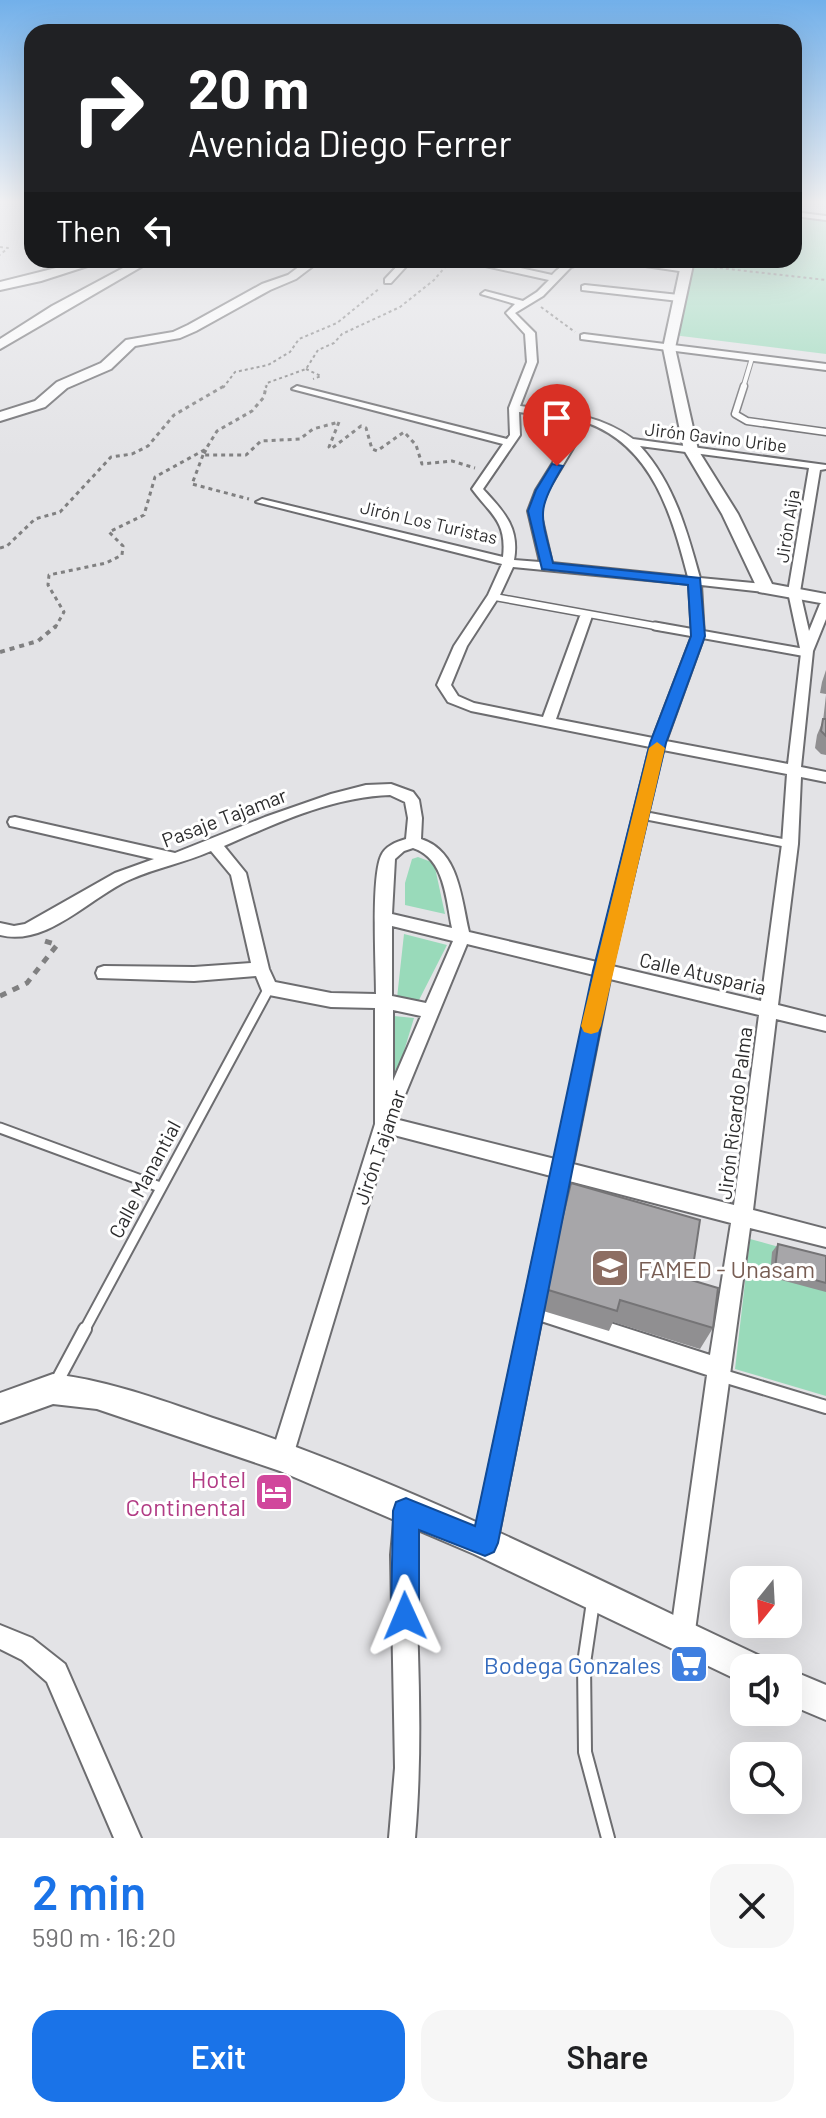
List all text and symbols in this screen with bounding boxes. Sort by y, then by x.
text: 20 m [188,53,309,120]
icon: right [56,56,160,160]
text: Avenida Diego Ferrer [188,121,512,164]
icon: left [137,208,181,252]
text: Then [56,212,121,248]
pin [523,384,591,466]
icon: arrive [535,396,579,440]
street label: Jirón Gavino Uribe [644,417,788,457]
street label: Jirón Aija [770,488,804,564]
street label: Jirón Los Turistas [358,496,500,548]
street label: Pasaje Tajamar [158,782,290,852]
street label: Calle Atusparia [637,947,769,999]
street label: Jirón Ricardo Palma [712,1025,756,1201]
street label: Jirón Tajamar [348,1086,410,1208]
street label: Calle Manantial [103,1116,185,1242]
school or university icon: FAMED - Unasam [589,1247,631,1289]
place label: FAMED - Unasam [638,1254,815,1283]
place label: Hotel Continental [126,1464,246,1521]
hotel icon: Hotel Continental [253,1471,295,1513]
north arrow [730,1566,802,1638]
map controls [730,1566,802,1814]
position arrow [363,1574,447,1658]
supermarket icon: Bodega Gonzales [668,1643,710,1685]
place label: Bodega Gonzales [484,1650,661,1679]
button: sound [730,1654,802,1726]
button: search [730,1742,802,1814]
text: 2 min [32,1862,146,1920]
button: close [710,1864,794,1948]
text: 590 m · 16:20 [32,1921,176,1952]
button: Exit [32,2010,405,2102]
button: Share [421,2010,794,2102]

